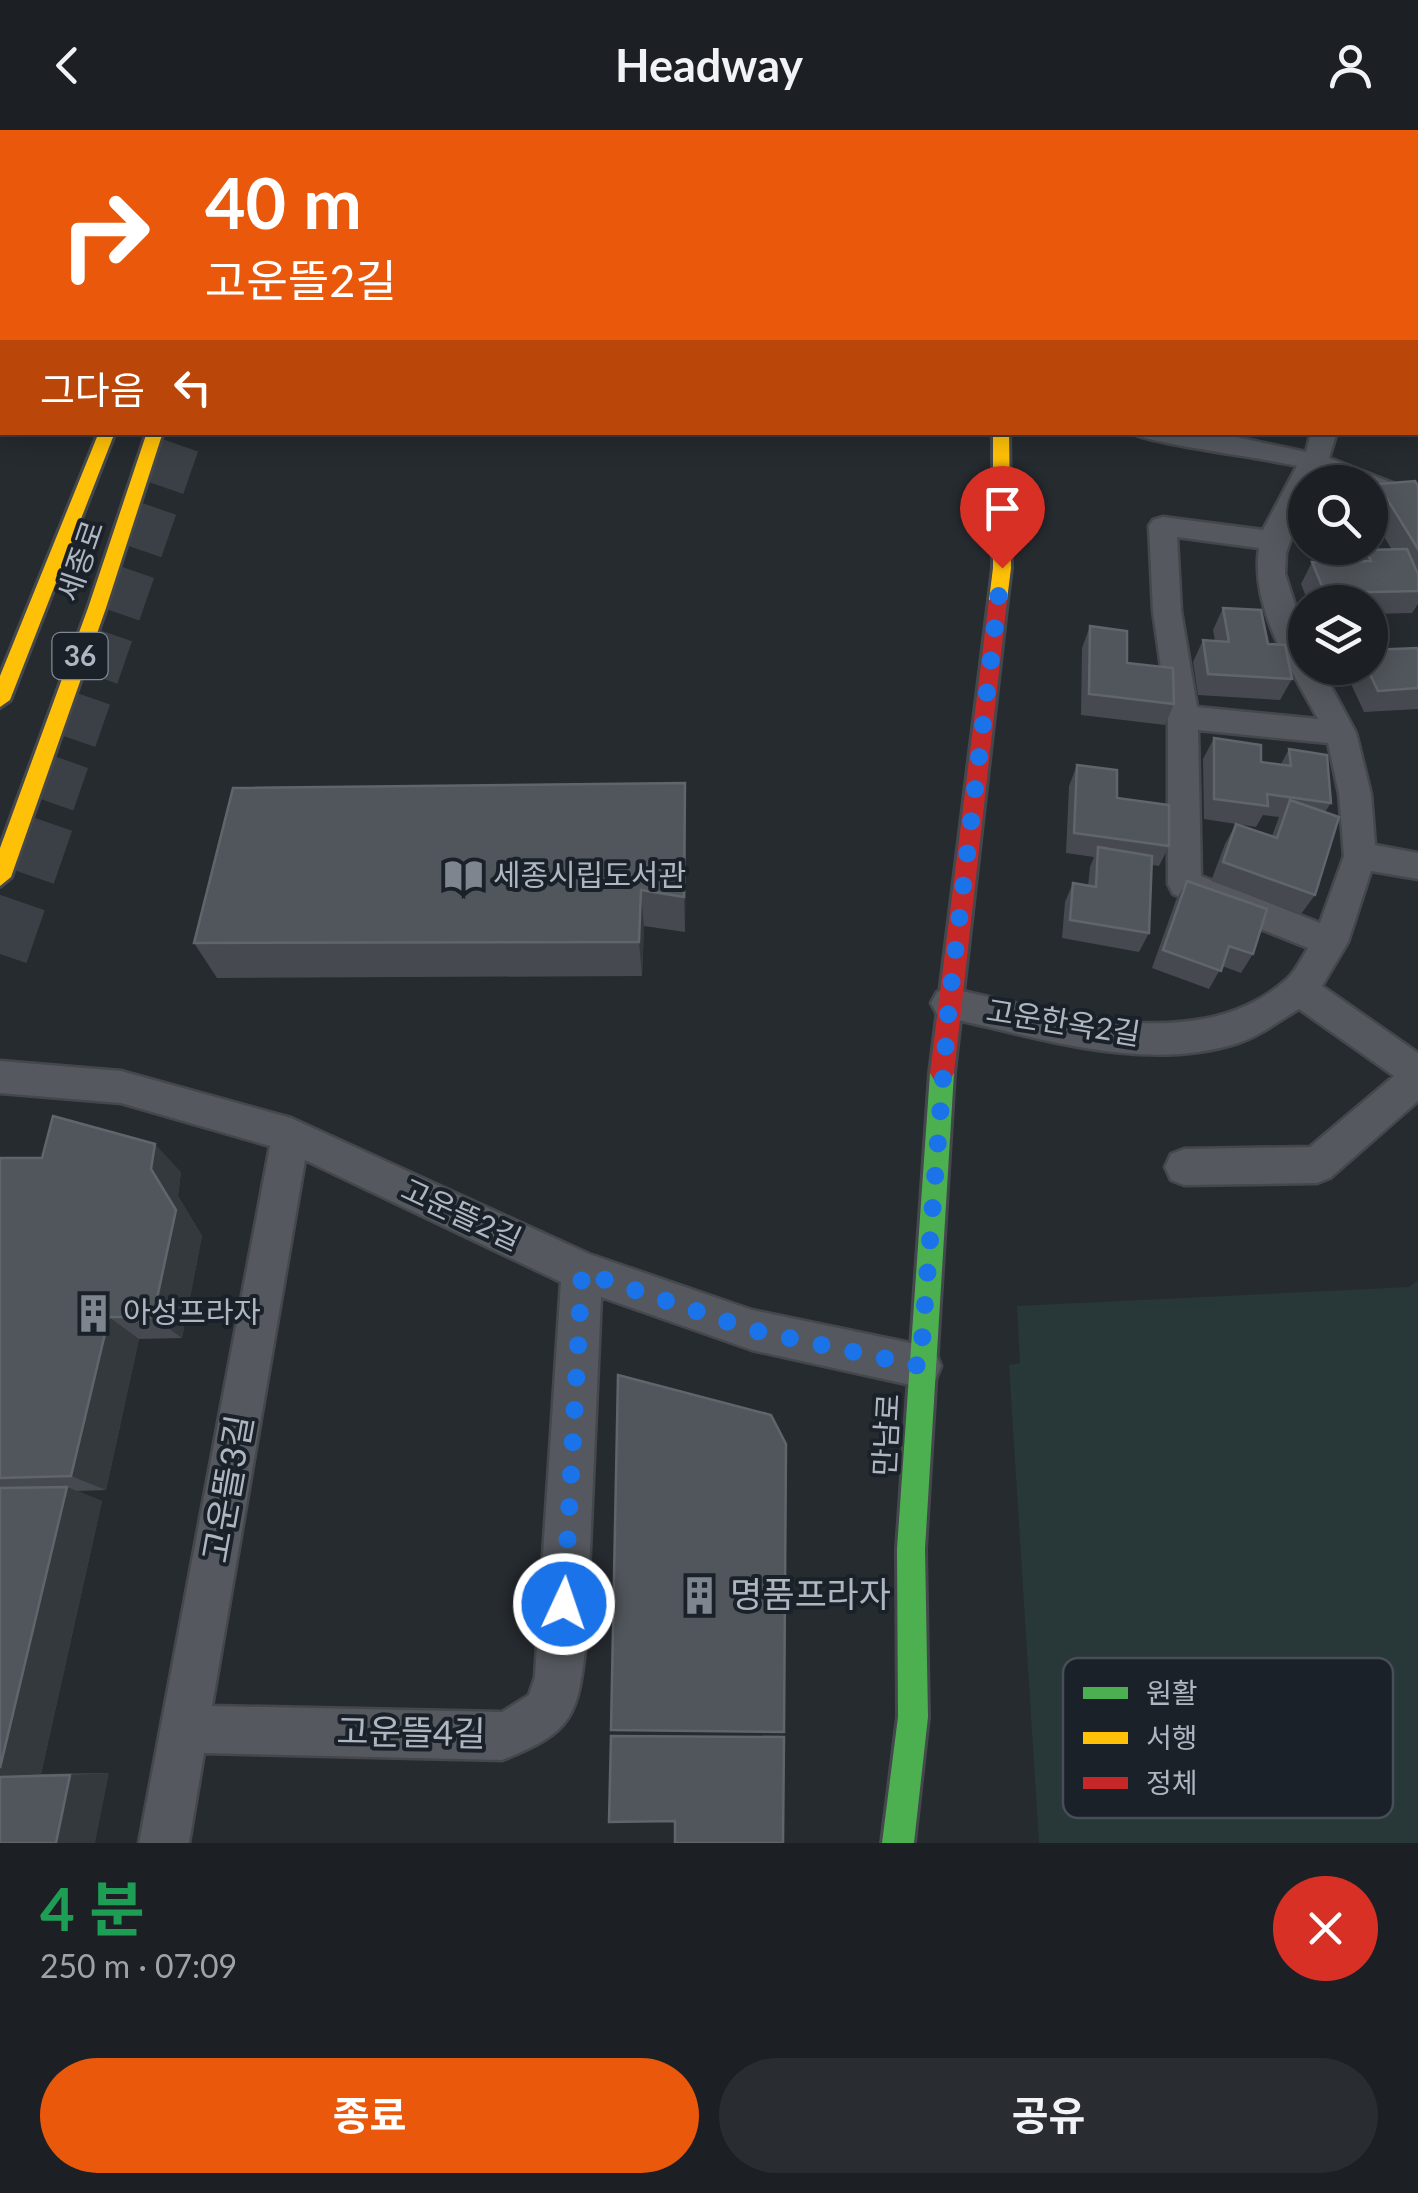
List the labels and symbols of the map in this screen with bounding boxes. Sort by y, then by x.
pin [960,466,1045,569]
street label: 세종로 [49,515,110,605]
road number: 36 [52,633,108,679]
library icon: 세종시립도서관 [442,855,484,897]
place label: 세종시립도서관 [493,856,686,892]
street label: 고운한옥2길 [984,991,1143,1051]
street label: 고운뜰2길 [396,1170,527,1257]
building icon: 아성프라자 [72,1292,114,1334]
place label: 아성프라자 [123,1293,261,1329]
street label: 만남로 [865,1393,905,1477]
street label: 고운뜰3길 [192,1412,260,1566]
position arrow [512,1552,616,1656]
place label: 명품프라자 [730,1572,891,1614]
building icon: 명품프라자 [679,1574,721,1616]
legend [1063,1658,1393,1818]
text: 원활 [1146,1675,1198,1709]
street label: 고운뜰4길 [336,1709,486,1753]
text: 서행 [1146,1720,1198,1754]
text: 정체 [1146,1765,1198,1799]

